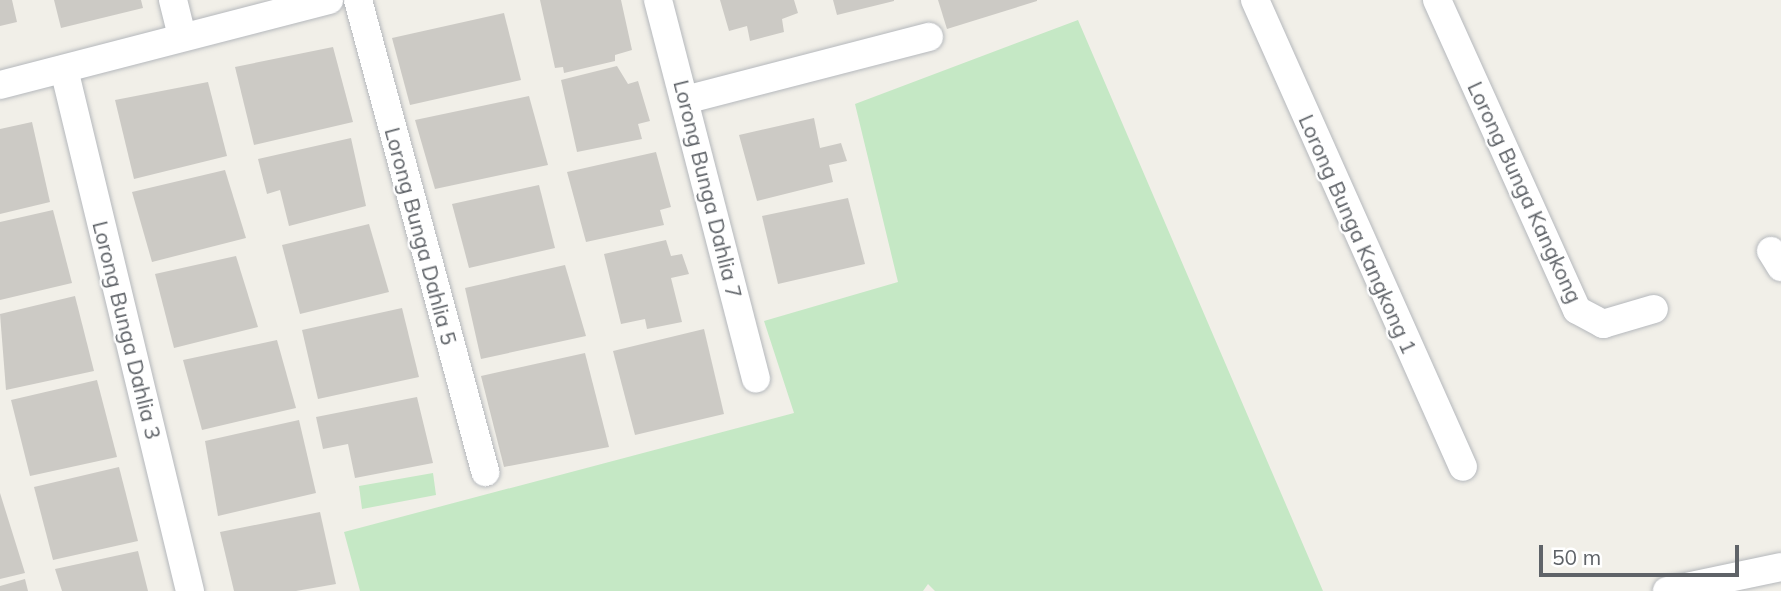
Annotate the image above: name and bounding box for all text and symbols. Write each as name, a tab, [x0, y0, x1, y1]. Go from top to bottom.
street label: Lorong Bunga Dahlia 7	[669, 77, 747, 301]
street label: Lorong Bunga Kangkong	[1463, 77, 1587, 307]
street label: Lorong Bunga Kangkong 1	[1294, 110, 1422, 358]
street label: Lorong Bunga Dahlia 5	[380, 125, 462, 347]
street label: Lorong Bunga Dahlia 3	[88, 218, 166, 442]
scale bar	[1543, 532, 1742, 576]
text: 50 m	[1552, 544, 1601, 570]

